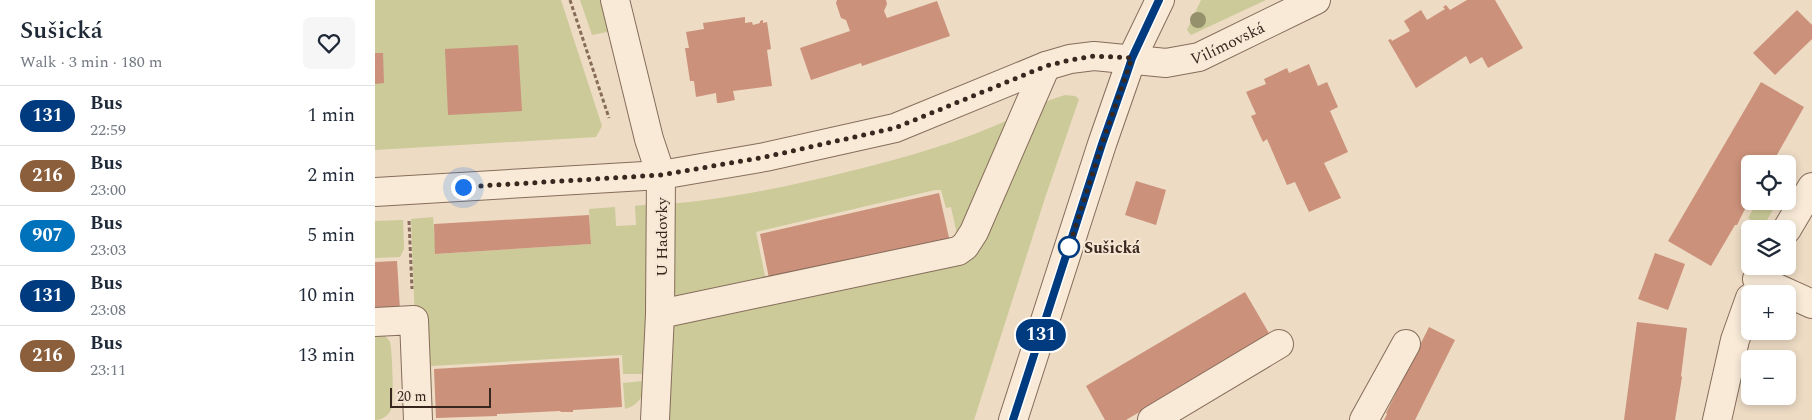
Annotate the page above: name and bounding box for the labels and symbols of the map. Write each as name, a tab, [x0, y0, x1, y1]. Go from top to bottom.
street label: Vilímovská	[1189, 16, 1269, 71]
your location	[451, 175, 476, 200]
street label: U Hadovky	[650, 196, 674, 277]
marker: Sušická	[1058, 236, 1080, 258]
place label: Sušická	[1084, 236, 1141, 260]
line badge: 131	[1012, 319, 1070, 351]
scale bar	[390, 385, 491, 408]

